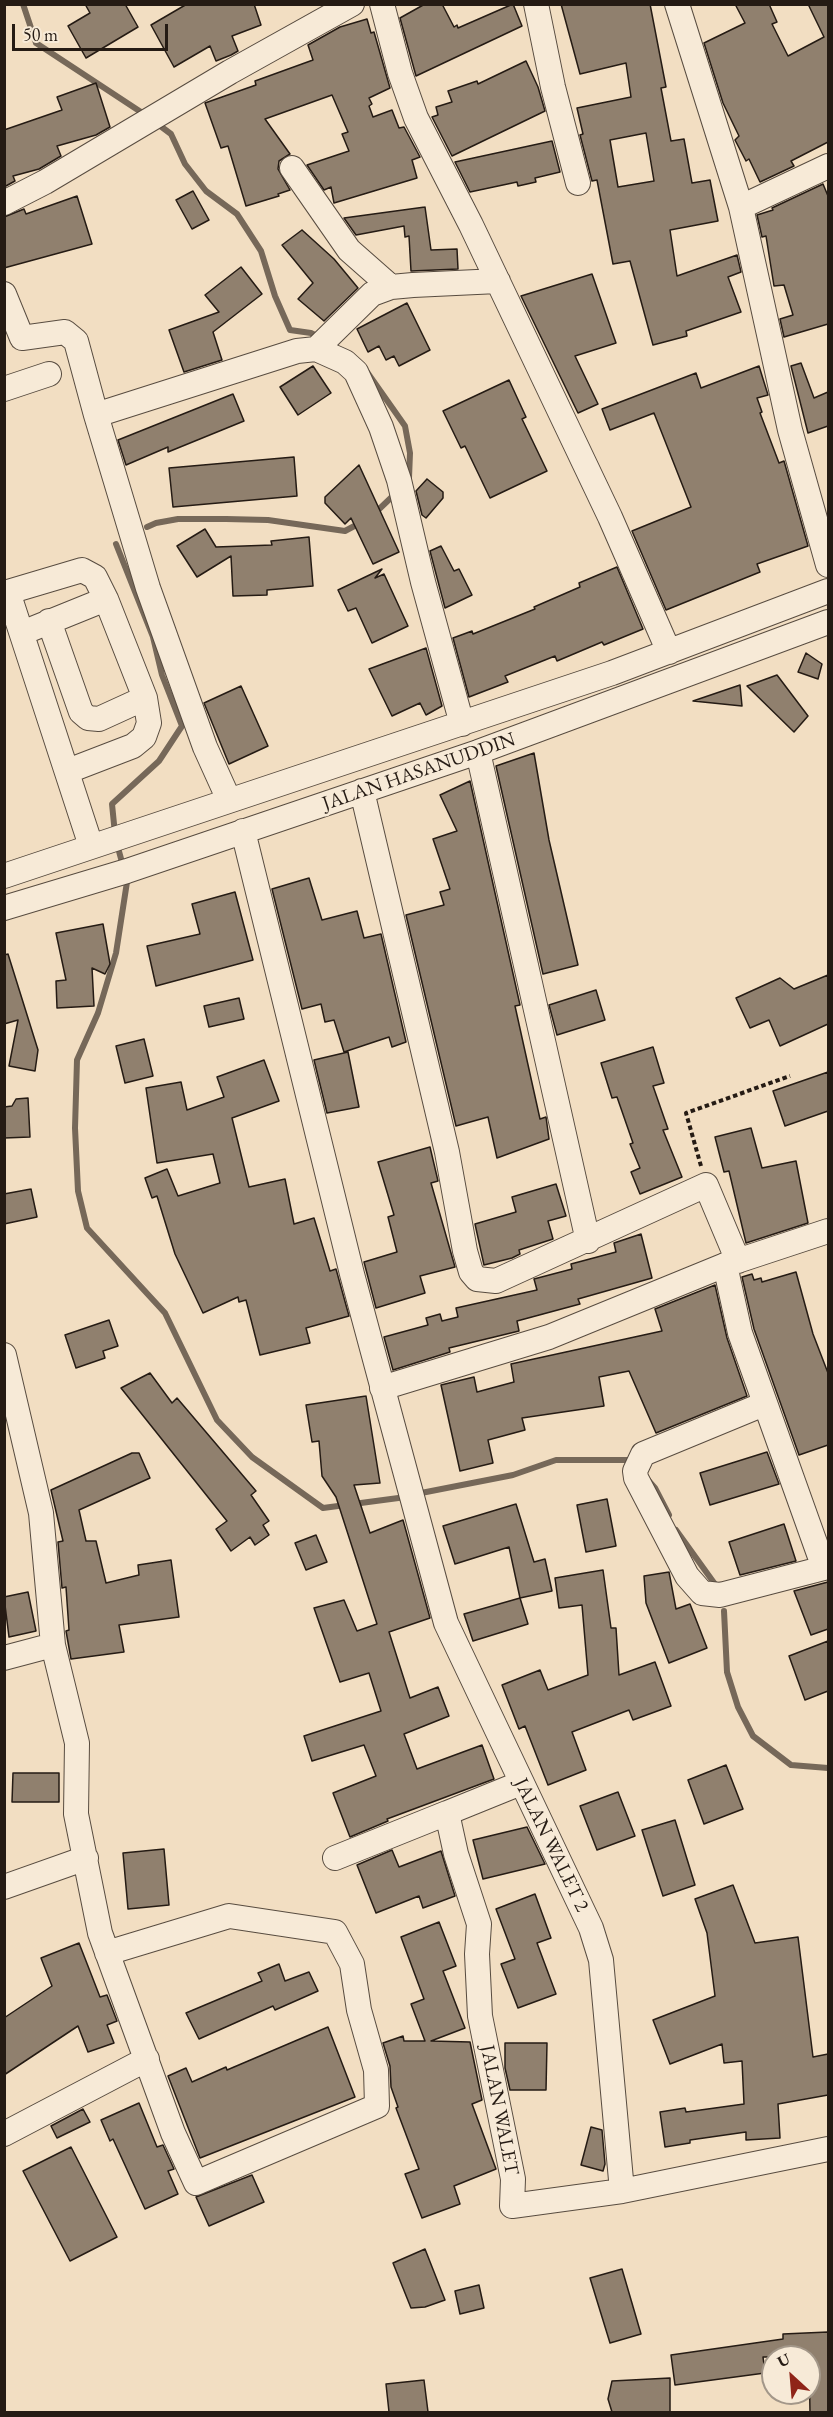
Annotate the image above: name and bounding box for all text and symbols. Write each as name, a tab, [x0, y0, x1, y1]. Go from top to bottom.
scale bar	[15, 12, 171, 50]
text: 50 m	[23, 23, 58, 46]
street label: JALAN HASANUDDIN	[319, 728, 519, 816]
street label: JALAN WALET 2	[508, 1774, 594, 1916]
street label: JALAN WALET	[475, 2043, 523, 2177]
north arrow	[761, 2345, 821, 2405]
text: U	[774, 2348, 794, 2372]

